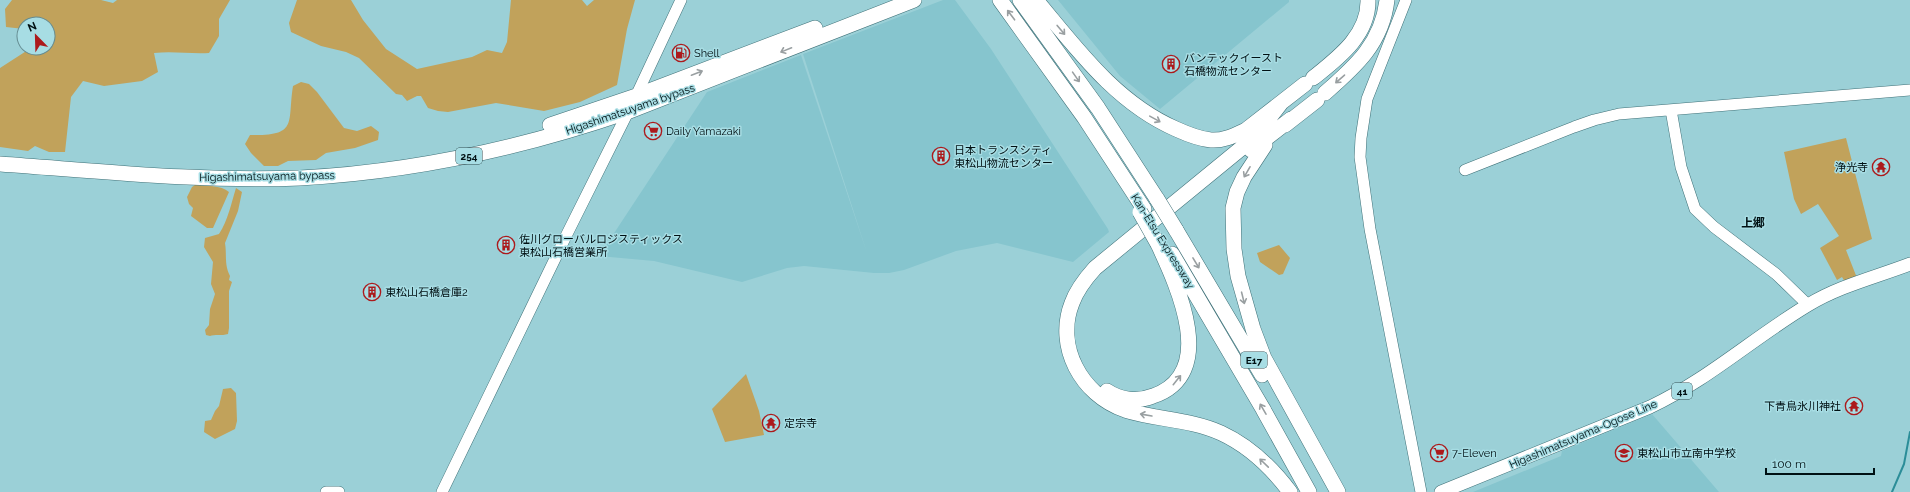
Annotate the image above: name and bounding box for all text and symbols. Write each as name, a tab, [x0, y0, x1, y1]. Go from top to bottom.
one-way arrow	[1007, 10, 1016, 21]
north arrow	[16, 16, 56, 56]
text: N	[26, 20, 39, 35]
one-way arrow	[1057, 25, 1066, 35]
fuel station icon: Shell	[671, 43, 691, 63]
place label: Shell	[694, 47, 720, 60]
one-way arrow	[781, 47, 793, 55]
place label: バンテックイースト 石橋物流センター	[1184, 52, 1283, 78]
building icon: バンテックイースト 石橋物流センター	[1161, 54, 1181, 74]
one-way arrow	[691, 69, 703, 77]
one-way arrow	[1072, 71, 1080, 82]
one-way arrow	[1335, 75, 1346, 84]
street label: Higashimatsuyama bypass	[564, 81, 696, 138]
one-way arrow	[1149, 115, 1161, 123]
supermarket icon: Daily Yamazaki	[643, 121, 663, 141]
place label: Daily Yamazaki	[666, 125, 741, 138]
place label: 日本トランスシティ 東松山物流センター	[954, 144, 1053, 170]
building icon: 日本トランスシティ 東松山物流センター	[931, 146, 951, 166]
road number: 254	[456, 148, 482, 164]
temple icon: 浄光寺	[1871, 157, 1891, 177]
place label: 浄光寺	[1835, 161, 1868, 174]
one-way arrow	[1242, 166, 1250, 178]
street label: Higashimatsuyama bypass	[199, 169, 335, 184]
street label: Kan-Etsu Expressway	[1128, 191, 1197, 291]
district label: 上郷	[1741, 216, 1765, 230]
place label: 佐川グローバルロジスティックス 東松山石橋営業所	[519, 233, 683, 259]
building icon: 佐川グローバルロジスティックス 東松山石橋営業所	[496, 235, 516, 255]
one-way arrow	[1192, 257, 1200, 268]
building icon: 東松山石橋倉庫2	[362, 282, 382, 302]
place label: 東松山石橋倉庫2	[385, 286, 468, 299]
one-way arrow	[1240, 291, 1248, 304]
road number: E17	[1241, 352, 1267, 368]
one-way arrow	[1172, 375, 1181, 386]
road number: 41	[1672, 383, 1692, 399]
temple icon: 下青鳥氷川神社	[1844, 396, 1864, 416]
street label: Higashimatsuyama-Ogose Line	[1507, 397, 1660, 472]
place label: 下青鳥氷川神社	[1764, 400, 1841, 413]
one-way arrow	[1259, 403, 1267, 415]
one-way arrow	[1140, 410, 1153, 418]
temple icon: 定宗寺	[761, 413, 781, 433]
place label: 定宗寺	[784, 417, 817, 430]
supermarket icon: 7-Eleven	[1429, 443, 1449, 463]
school or university icon: 東松山市立南中学校	[1614, 443, 1634, 463]
place label: 7-Eleven	[1452, 447, 1497, 460]
place label: 東松山市立南中学校	[1637, 447, 1736, 460]
scale bar	[1766, 450, 1874, 476]
text: 100 m	[1772, 457, 1806, 471]
one-way arrow	[1259, 458, 1269, 468]

